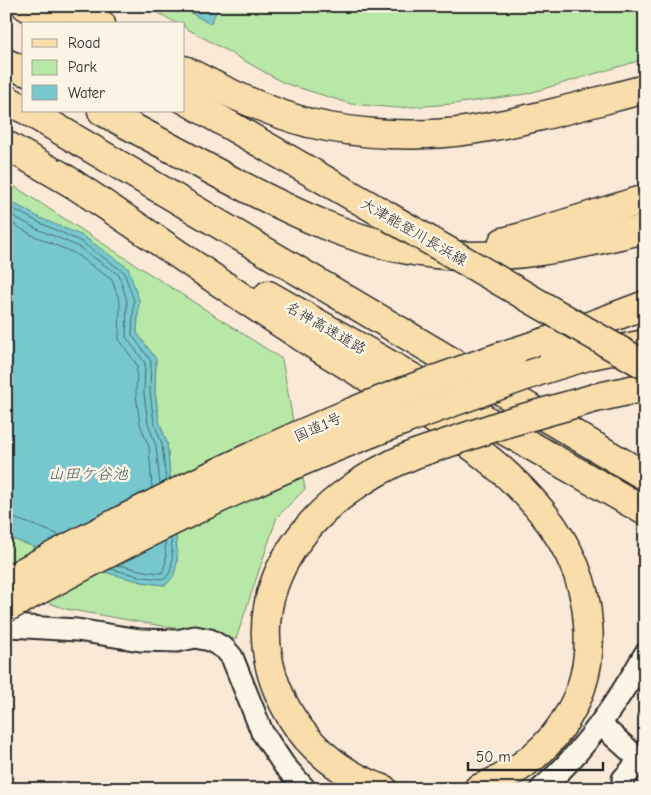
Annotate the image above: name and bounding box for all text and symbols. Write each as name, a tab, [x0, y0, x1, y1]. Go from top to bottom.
legend	[22, 22, 185, 112]
text: Road	[68, 34, 100, 52]
text: Park	[68, 58, 97, 76]
text: Water	[68, 84, 105, 102]
street label: 大津能登川長浜線	[358, 194, 470, 270]
street label: 名神高速道路	[283, 298, 369, 358]
street label: 国道1号	[291, 408, 345, 446]
water label: 山田ケ谷池	[48, 465, 129, 483]
scale bar	[468, 740, 604, 772]
text: 50 m	[476, 748, 511, 766]

